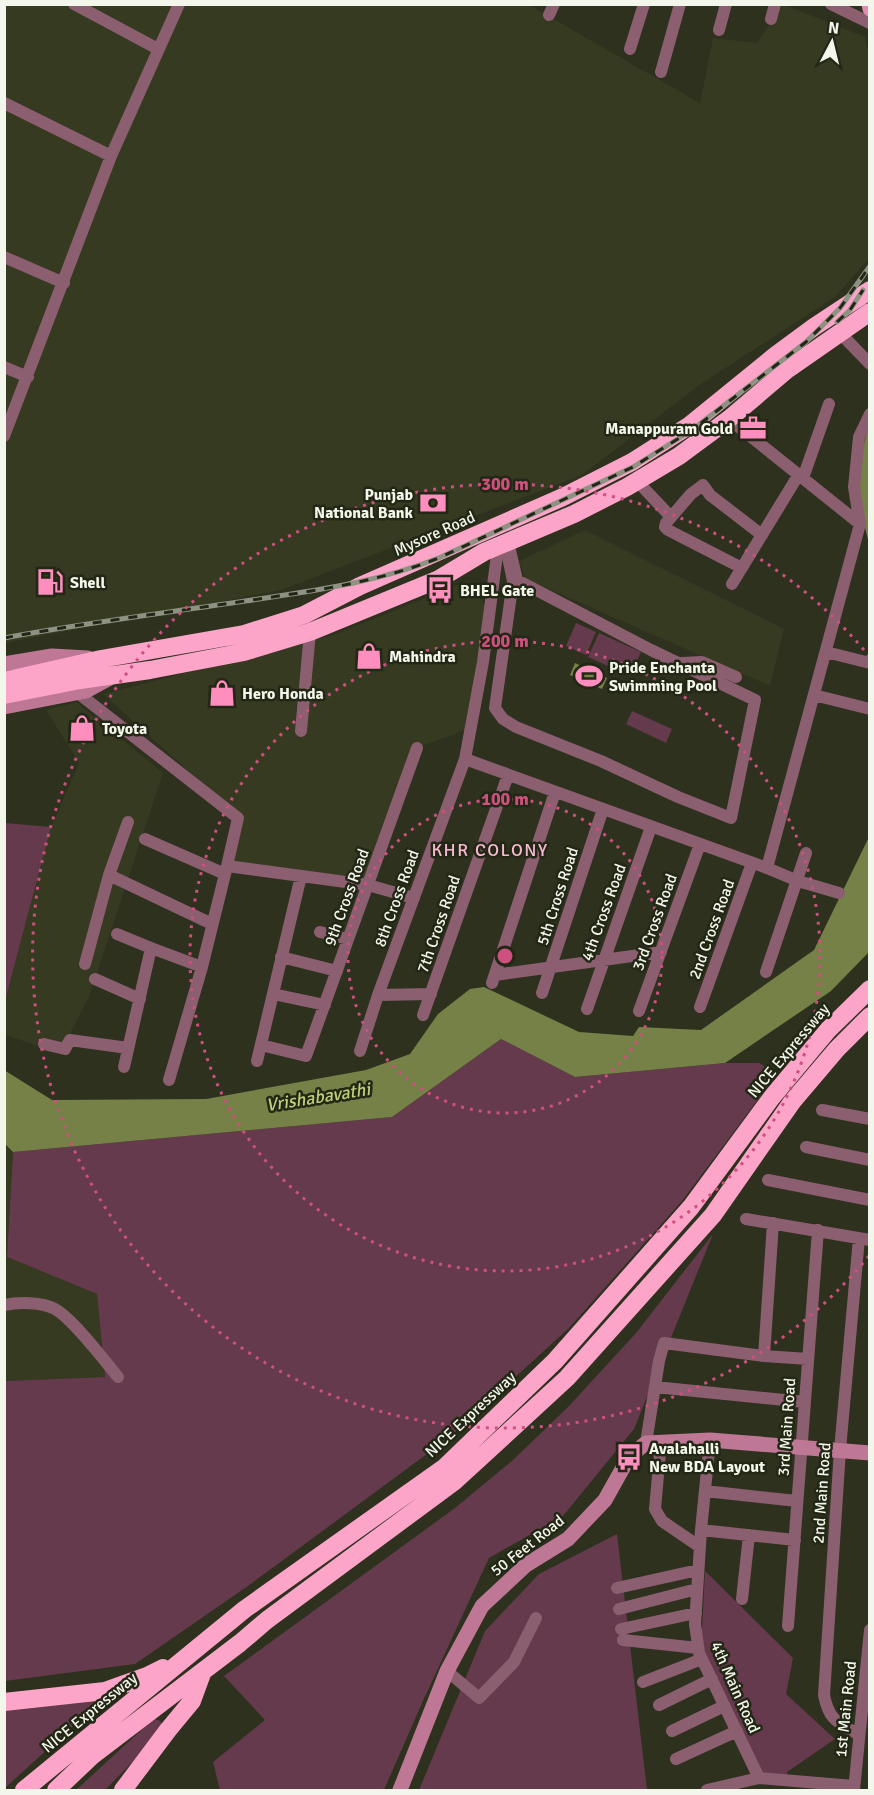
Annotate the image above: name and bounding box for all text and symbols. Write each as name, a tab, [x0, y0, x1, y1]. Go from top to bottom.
north arrow	[802, 12, 862, 72]
text: N	[827, 18, 840, 39]
office icon: Manappuram Gold	[738, 413, 768, 443]
place label: Manappuram Gold	[605, 419, 733, 439]
text: 300 m	[481, 473, 529, 495]
place label: Punjab National Bank	[314, 485, 414, 523]
bank icon: Punjab National Bank	[418, 488, 448, 518]
street label: Mysore Road	[391, 507, 478, 561]
fuel station icon: Shell	[35, 567, 65, 597]
place label: Shell	[70, 573, 105, 593]
bus stop icon: BHEL Gate	[425, 575, 455, 605]
place label: BHEL Gate	[460, 581, 534, 601]
text: 200 m	[481, 630, 529, 652]
shop icon: Mahindra	[354, 641, 384, 671]
place label: Mahindra	[389, 647, 456, 667]
place label: Pride Enchanta Swimming Pool	[609, 658, 717, 696]
sports icon: Pride Enchanta Swimming Pool	[574, 661, 604, 691]
shop icon: Hero Honda	[207, 678, 237, 708]
place label: Hero Honda	[242, 684, 324, 704]
shop icon: Toyota	[67, 713, 97, 743]
place label: Toyota	[102, 719, 147, 739]
text: 100 m	[481, 788, 529, 810]
district label: KHR COLONY	[431, 839, 549, 861]
street label: 5th Cross Road	[533, 845, 583, 948]
street label: 9th Cross Road	[320, 846, 374, 949]
street label: 8th Cross Road	[370, 847, 424, 950]
street label: 4th Cross Road	[577, 861, 631, 964]
street label: 3rd Cross Road	[628, 871, 682, 974]
street label: 7th Cross Road	[413, 873, 465, 976]
street label: 2nd Cross Road	[685, 877, 739, 982]
centre of rings	[495, 946, 515, 966]
street label: NICE Expressway	[743, 999, 834, 1102]
water label: Vrishabavathi	[264, 1078, 374, 1116]
street label: NICE Expressway	[421, 1367, 521, 1462]
street label: 3rd Main Road	[774, 1377, 800, 1477]
place label: Avalahalli New BDA Layout	[649, 1439, 765, 1477]
bus stop icon: Avalahalli New BDA Layout	[614, 1442, 644, 1472]
street label: 2nd Main Road	[808, 1442, 836, 1544]
street label: 50 Feet Road	[487, 1511, 568, 1581]
street label: 4th Main Road	[706, 1638, 764, 1736]
street label: 1st Main Road	[831, 1660, 861, 1758]
street label: NICE Expressway	[38, 1668, 142, 1757]

